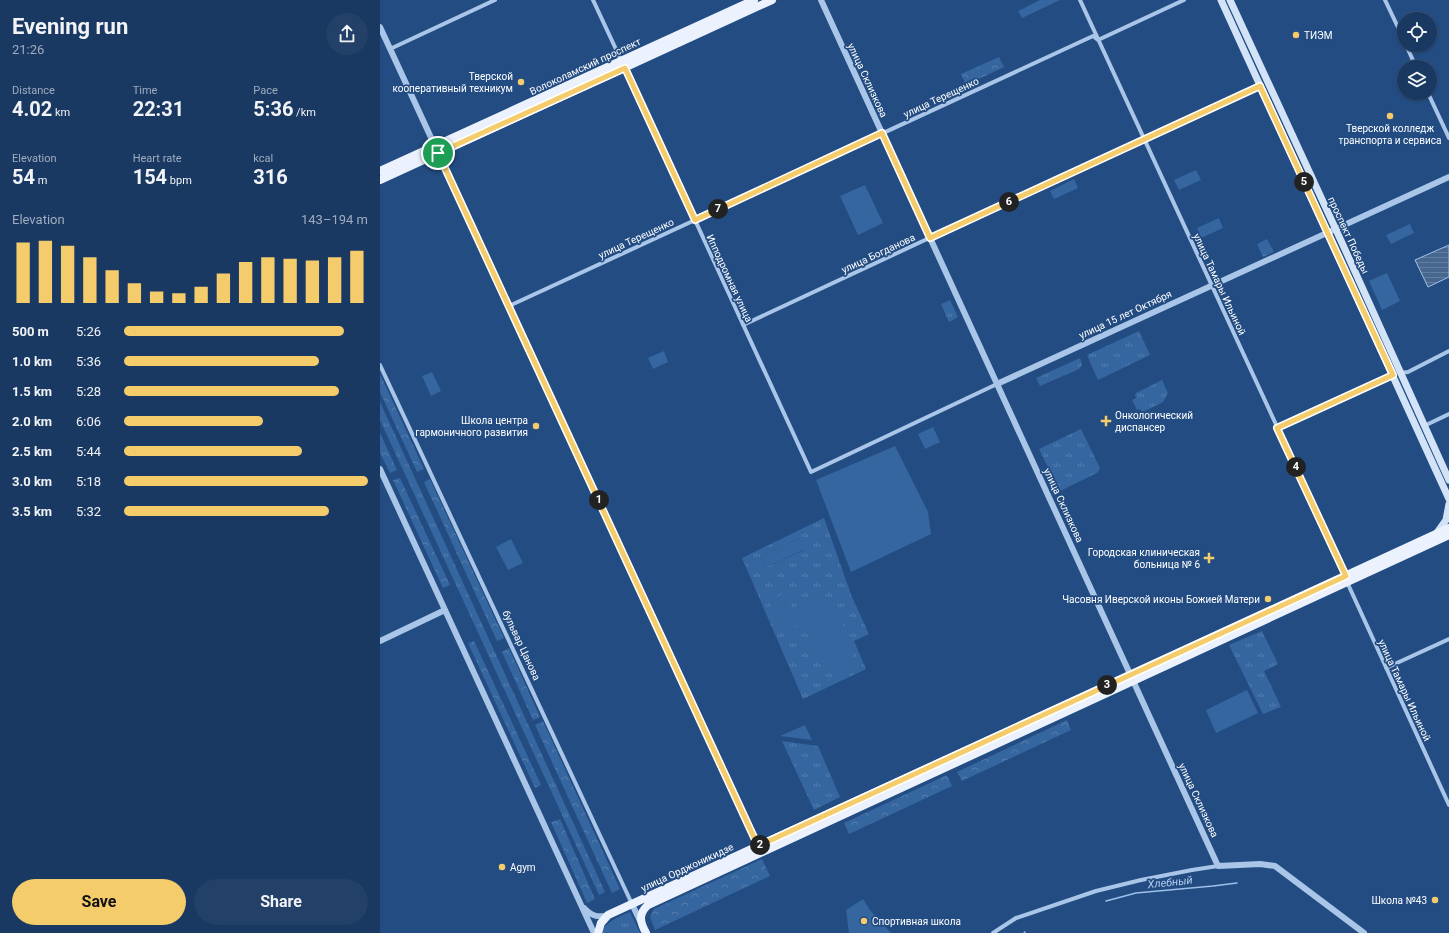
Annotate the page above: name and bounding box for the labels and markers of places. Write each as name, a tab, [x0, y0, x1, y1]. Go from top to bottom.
marker: ТИЭМ	[1291, 30, 1301, 40]
place label: ТИЭМ	[1304, 30, 1333, 41]
place label: Тверской кооперативный техникум	[392, 71, 513, 94]
marker: Тверской кооперативный техникум	[516, 77, 526, 87]
marker: Тверской колледж транспорта и сервиса	[1385, 111, 1395, 121]
place label: Тверской колледж транспорта и сервиса	[1339, 123, 1441, 146]
pin	[421, 136, 455, 170]
pin: 5	[1294, 172, 1314, 192]
pin: 6	[999, 192, 1019, 212]
pin: 7	[708, 199, 728, 219]
place label: Онкологический диспансер	[1115, 410, 1193, 433]
place label: Школа центра гармоничного развития	[415, 415, 528, 438]
marker: Онкологический диспансер	[1100, 415, 1112, 427]
marker: Школа центра гармоничного развития	[531, 421, 541, 431]
pin: 4	[1286, 457, 1306, 477]
pin: 1	[589, 490, 609, 510]
place label: Городская клиническая больница № 6	[1088, 547, 1200, 570]
marker: Городская клиническая больница № 6	[1203, 552, 1215, 564]
place label: Часовня Иверской иконы Божией Матери	[1062, 594, 1260, 605]
marker: Часовня Иверской иконы Божией Матери	[1263, 594, 1273, 604]
pin: 3	[1097, 675, 1117, 695]
pin: 2	[750, 835, 770, 855]
marker: Agym	[497, 862, 507, 872]
place label: Agym	[510, 862, 536, 873]
place label: Школа №43	[1371, 895, 1427, 906]
marker: Школа №43	[1430, 895, 1440, 905]
marker: Спортивная школа	[859, 916, 869, 926]
place label: Спортивная школа	[872, 916, 961, 927]

